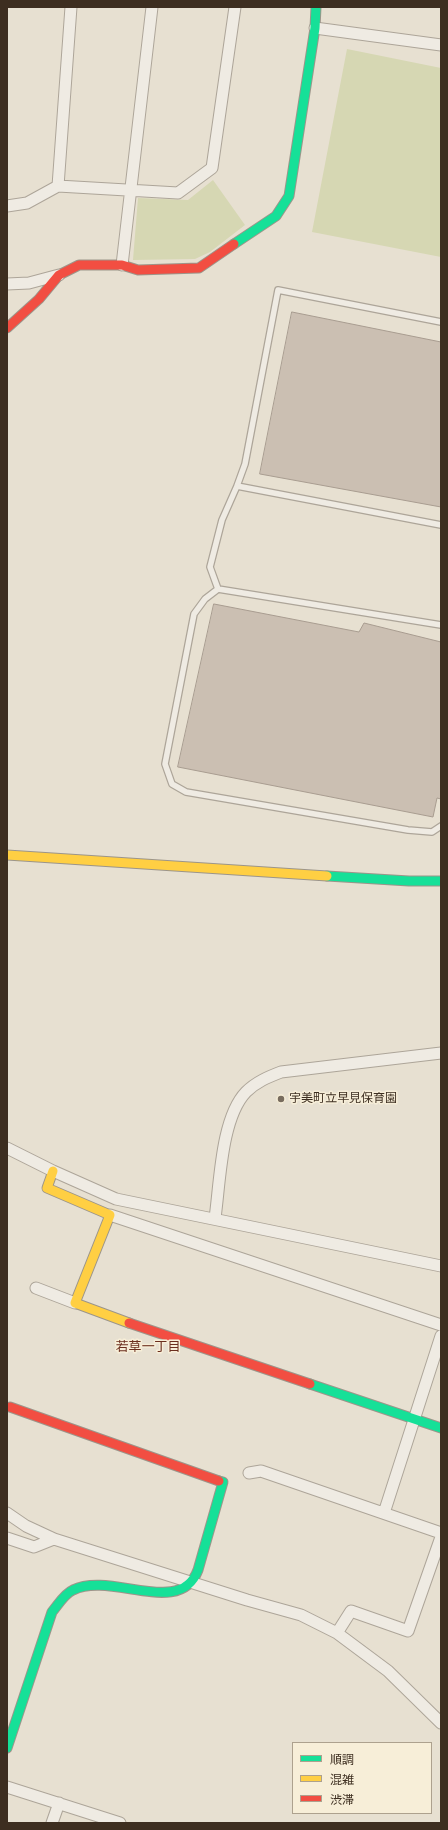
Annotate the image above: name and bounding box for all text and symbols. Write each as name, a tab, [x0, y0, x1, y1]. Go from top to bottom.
place label: 宇美町立早見保育園	[289, 1092, 397, 1106]
marker: 宇美町立早見保育園	[276, 1094, 286, 1104]
district label: 若草一丁目	[116, 1339, 180, 1355]
legend	[292, 1742, 432, 1814]
text: 順調	[330, 1752, 354, 1767]
text: 混雑	[330, 1772, 354, 1787]
text: 渋滞	[330, 1792, 354, 1807]

